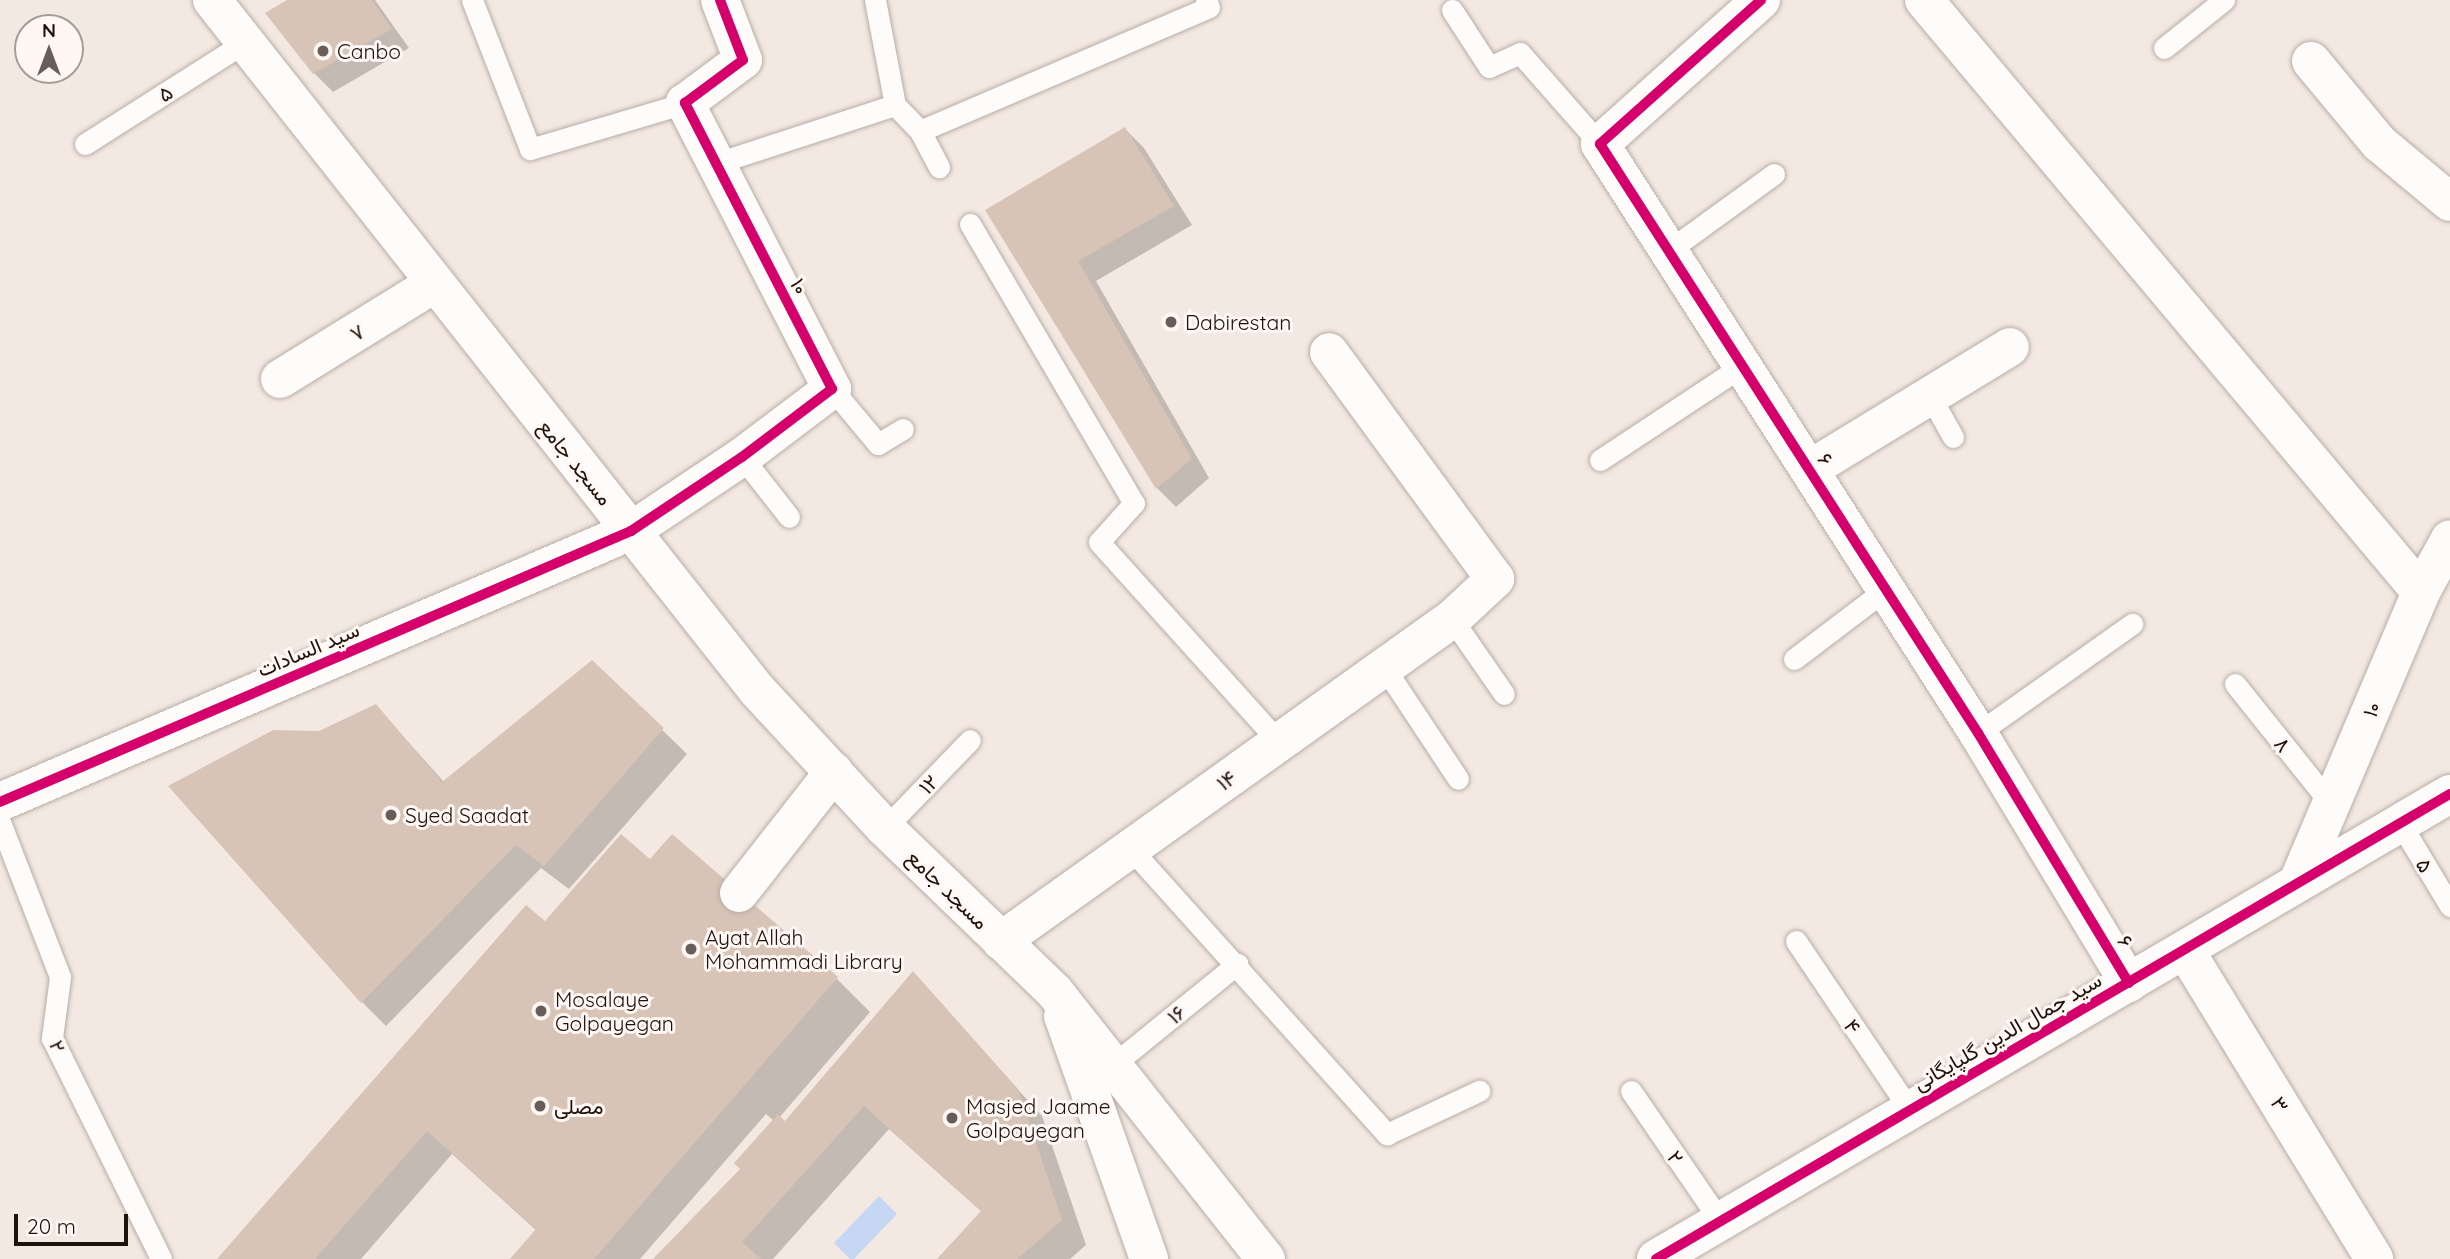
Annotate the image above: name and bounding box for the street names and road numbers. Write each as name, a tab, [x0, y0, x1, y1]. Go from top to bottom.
street label: ۵	[153, 79, 177, 107]
street label: ۱۰	[785, 273, 815, 299]
street label: ۷	[345, 318, 369, 346]
street label: مسجد جامع	[534, 414, 618, 510]
street label: ۶	[1813, 448, 1839, 470]
street label: سید السادات	[253, 616, 363, 682]
street label: ۱۰	[2356, 697, 2386, 721]
street label: ۸	[2269, 731, 2297, 757]
street label: ۱۴	[1211, 764, 1241, 796]
street label: ۱۲	[913, 769, 943, 799]
street label: مسجد جامع	[902, 844, 994, 934]
street label: ۵	[2411, 853, 2439, 877]
street label: ۶	[2113, 930, 2139, 952]
street label: سید جمال الدین گلپایگانی	[1908, 967, 2106, 1095]
street label: ۱۶	[1162, 999, 1190, 1029]
street label: ۴	[1839, 1014, 1867, 1038]
street label: ۲	[44, 1036, 72, 1056]
street label: ۳	[2266, 1092, 2294, 1116]
street label: ۲	[1663, 1145, 1689, 1169]

